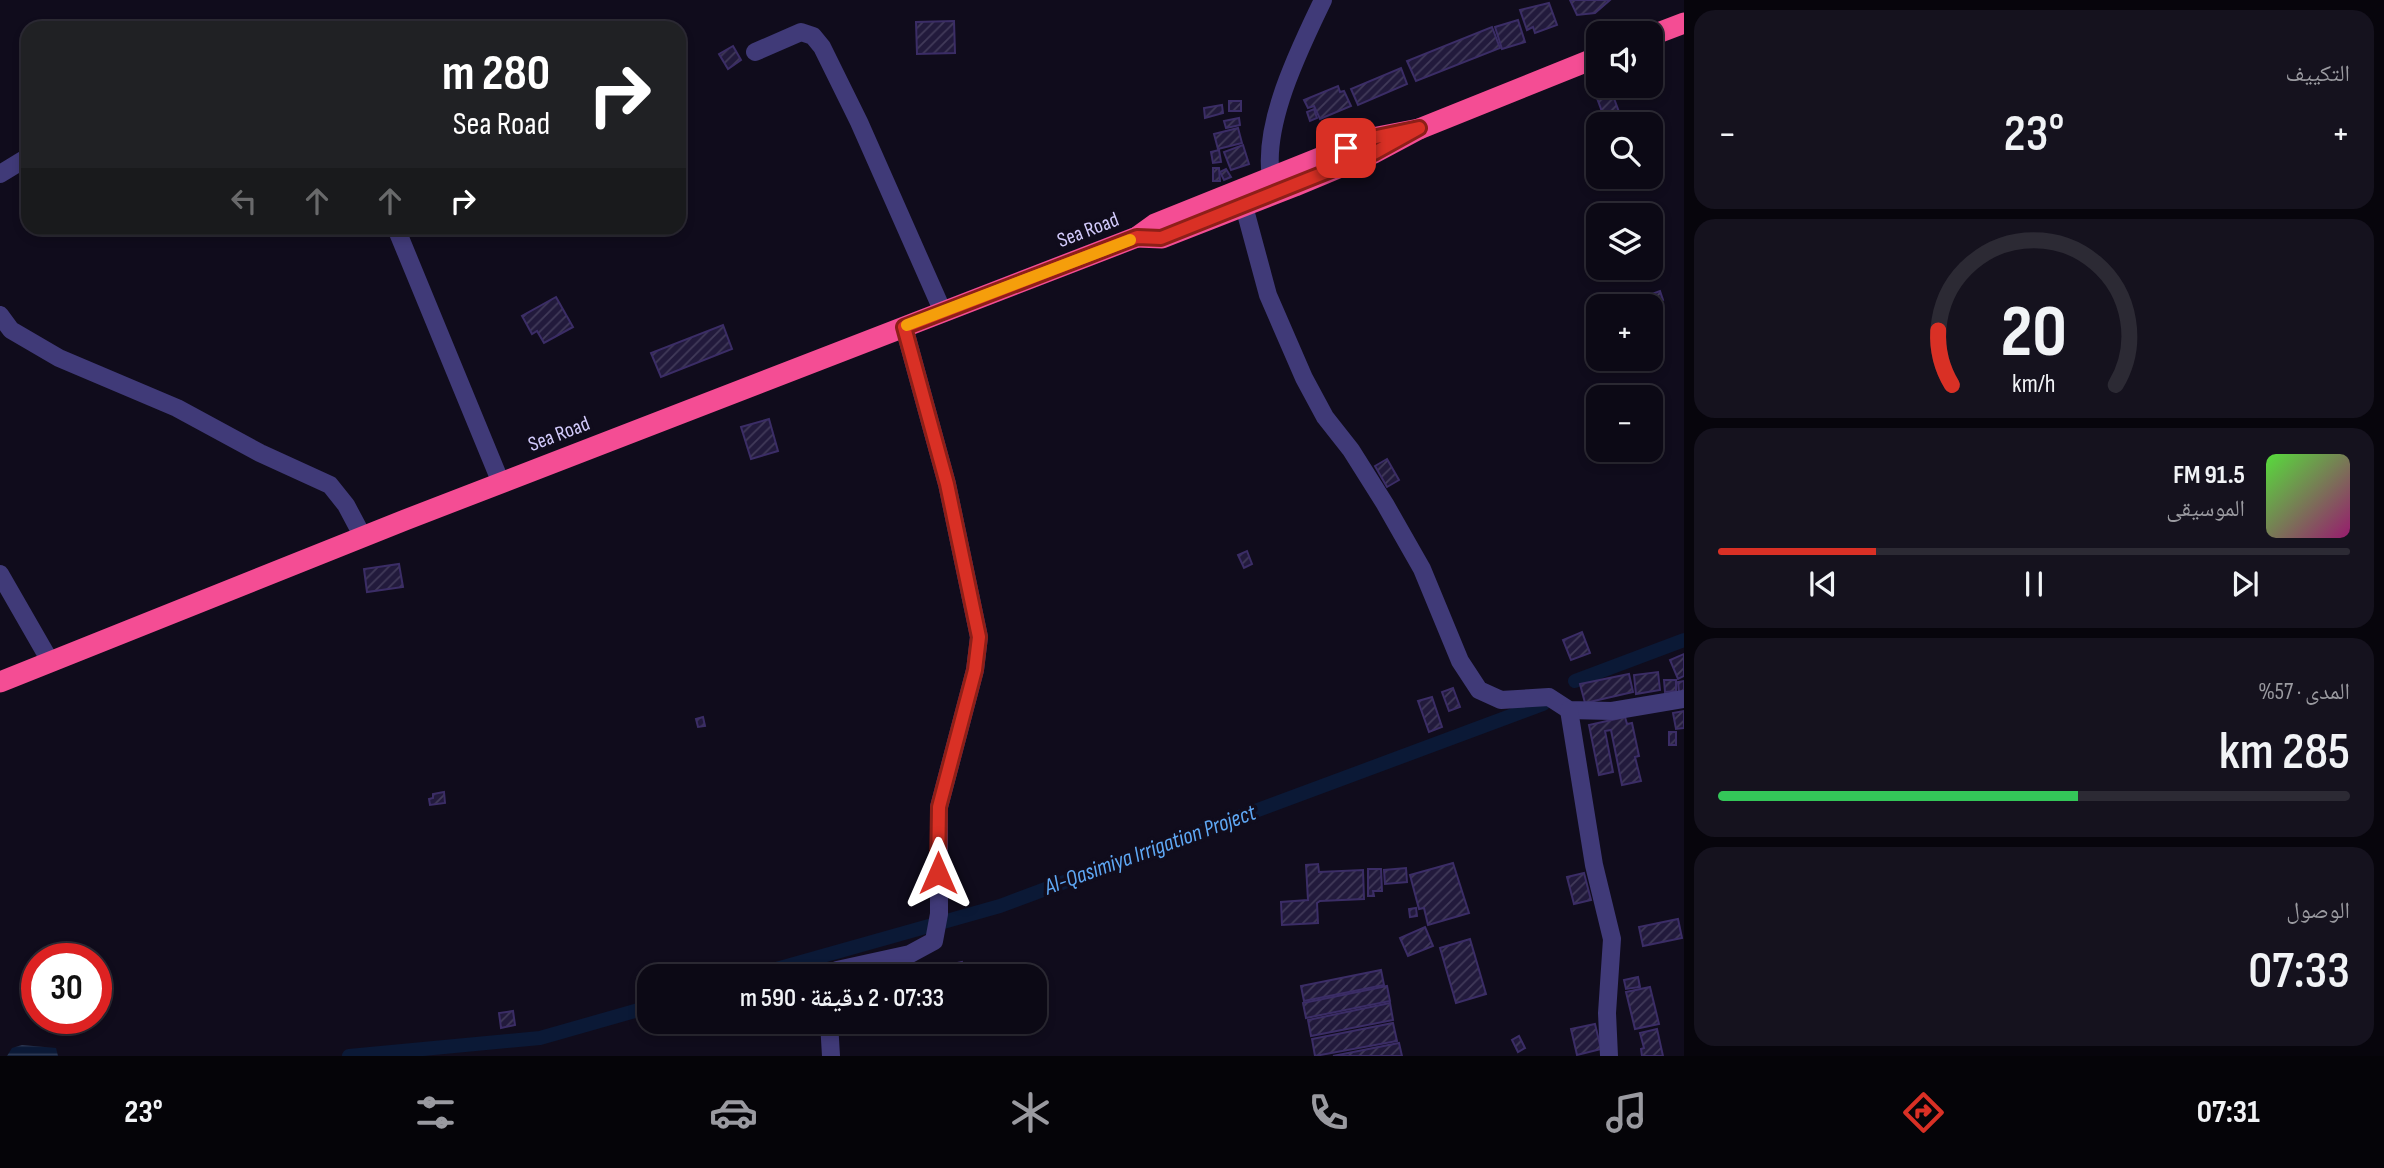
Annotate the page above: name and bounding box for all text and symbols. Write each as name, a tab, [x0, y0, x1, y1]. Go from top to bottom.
map controls	[1586, 21, 1663, 462]
button: sound	[1586, 21, 1663, 98]
text: 280 m	[442, 45, 550, 104]
icon: right	[574, 49, 665, 140]
text: التكييف	[2285, 60, 2350, 88]
text: 23°	[2004, 103, 2064, 166]
text: Sea Road	[453, 105, 550, 144]
button: search	[1586, 112, 1663, 189]
text: −	[1718, 112, 1737, 157]
text: +	[2331, 112, 2350, 157]
pin	[1316, 118, 1376, 178]
icon: arrive	[1327, 129, 1365, 167]
icon: left	[225, 182, 263, 220]
icon: ahead	[298, 182, 336, 220]
icon: ahead	[371, 182, 409, 220]
icon: right	[444, 182, 482, 220]
button: layers	[1586, 203, 1663, 280]
street label: Sea Road	[1054, 207, 1122, 253]
text: 20	[2001, 289, 2067, 377]
button: +	[1586, 294, 1663, 371]
text: km/h	[2012, 369, 2056, 400]
button: −	[1586, 385, 1663, 462]
street label: Sea Road	[525, 411, 593, 457]
text: 91.5 FM	[2173, 460, 2245, 491]
text: الموسيقى	[2166, 495, 2245, 523]
icon: previous	[1804, 565, 1842, 603]
icon: pause	[2015, 565, 2053, 603]
icon: next	[2226, 565, 2264, 603]
text: المدى · 57%	[2258, 678, 2350, 706]
text: 285 km	[2219, 721, 2350, 784]
water label: Al-Qasimiya Irrigation Project	[1040, 798, 1261, 902]
position arrow	[901, 836, 975, 910]
text: الوصول	[2286, 897, 2350, 925]
text: 07:33	[2248, 940, 2350, 1003]
speed limit sign: 30	[21, 943, 112, 1034]
text: 07:33 · 2 دقيقة · 590 m	[740, 983, 944, 1014]
icon: filters	[411, 1088, 460, 1137]
icon: car	[709, 1088, 758, 1137]
icon: climate	[1006, 1088, 1055, 1137]
icon: phone	[1304, 1088, 1353, 1137]
icon: music	[1602, 1088, 1651, 1137]
icon: directions	[1899, 1088, 1948, 1137]
text: 23°	[124, 1093, 163, 1132]
text: 07:31	[2197, 1093, 2260, 1132]

